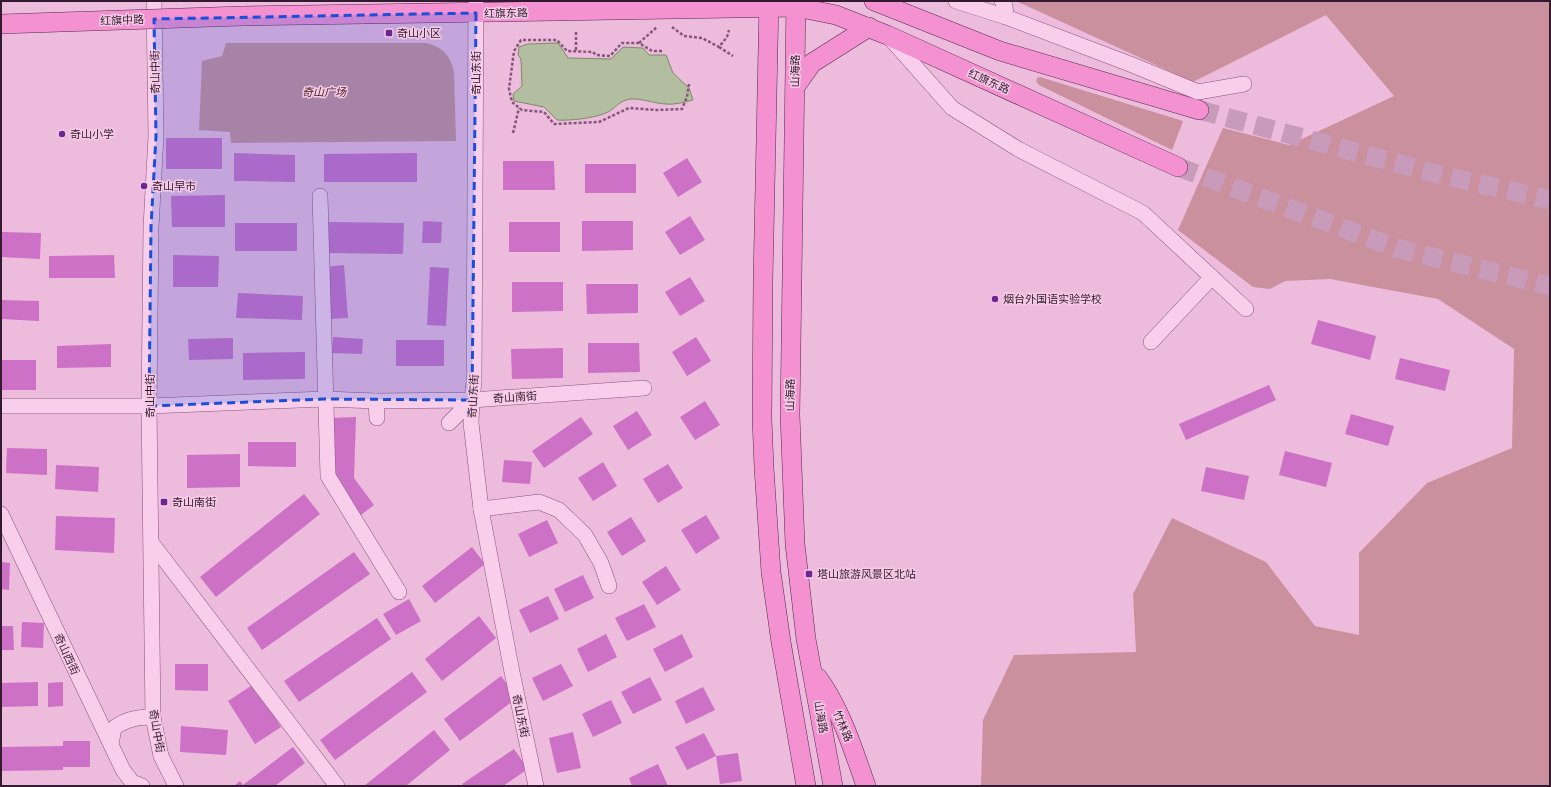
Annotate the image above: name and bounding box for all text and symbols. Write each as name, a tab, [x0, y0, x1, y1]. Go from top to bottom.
street label: 红旗东路	[484, 6, 528, 20]
street label: 红旗中路	[100, 12, 144, 28]
place label: 奇山小区	[397, 26, 441, 40]
marker: 奇山小区	[384, 28, 394, 38]
street label: 奇山中街	[148, 50, 162, 94]
street label: 奇山东街	[469, 51, 483, 95]
street label: 山海路	[788, 54, 802, 88]
street label: 红旗东路	[966, 66, 1012, 96]
park label: 奇山广场	[302, 85, 347, 99]
place label: 奇山小学	[70, 127, 114, 141]
marker: 奇山小学	[57, 129, 67, 139]
place label: 奇山早市	[152, 179, 196, 193]
marker: 奇山早市	[139, 181, 149, 191]
place label: 烟台外国语实验学校	[1003, 292, 1102, 306]
marker: 烟台外国语实验学校	[990, 294, 1000, 304]
street label: 奇山中街	[143, 374, 157, 418]
street label: 奇山东街	[465, 374, 481, 418]
street label: 山海路	[783, 378, 797, 412]
street label: 奇山南街	[493, 388, 537, 406]
place label: 奇山南街	[172, 495, 216, 509]
marker: 奇山南街	[159, 497, 169, 507]
place label: 塔山旅游风景区北站	[817, 567, 916, 581]
marker: 塔山旅游风景区北站	[804, 569, 814, 579]
street label: 奇山西街	[51, 631, 83, 677]
street label: 奇山东街	[510, 693, 532, 739]
street label: 山海路	[811, 700, 831, 734]
street label: 奇山中街	[146, 708, 168, 754]
street label: 竹林路	[830, 708, 856, 744]

